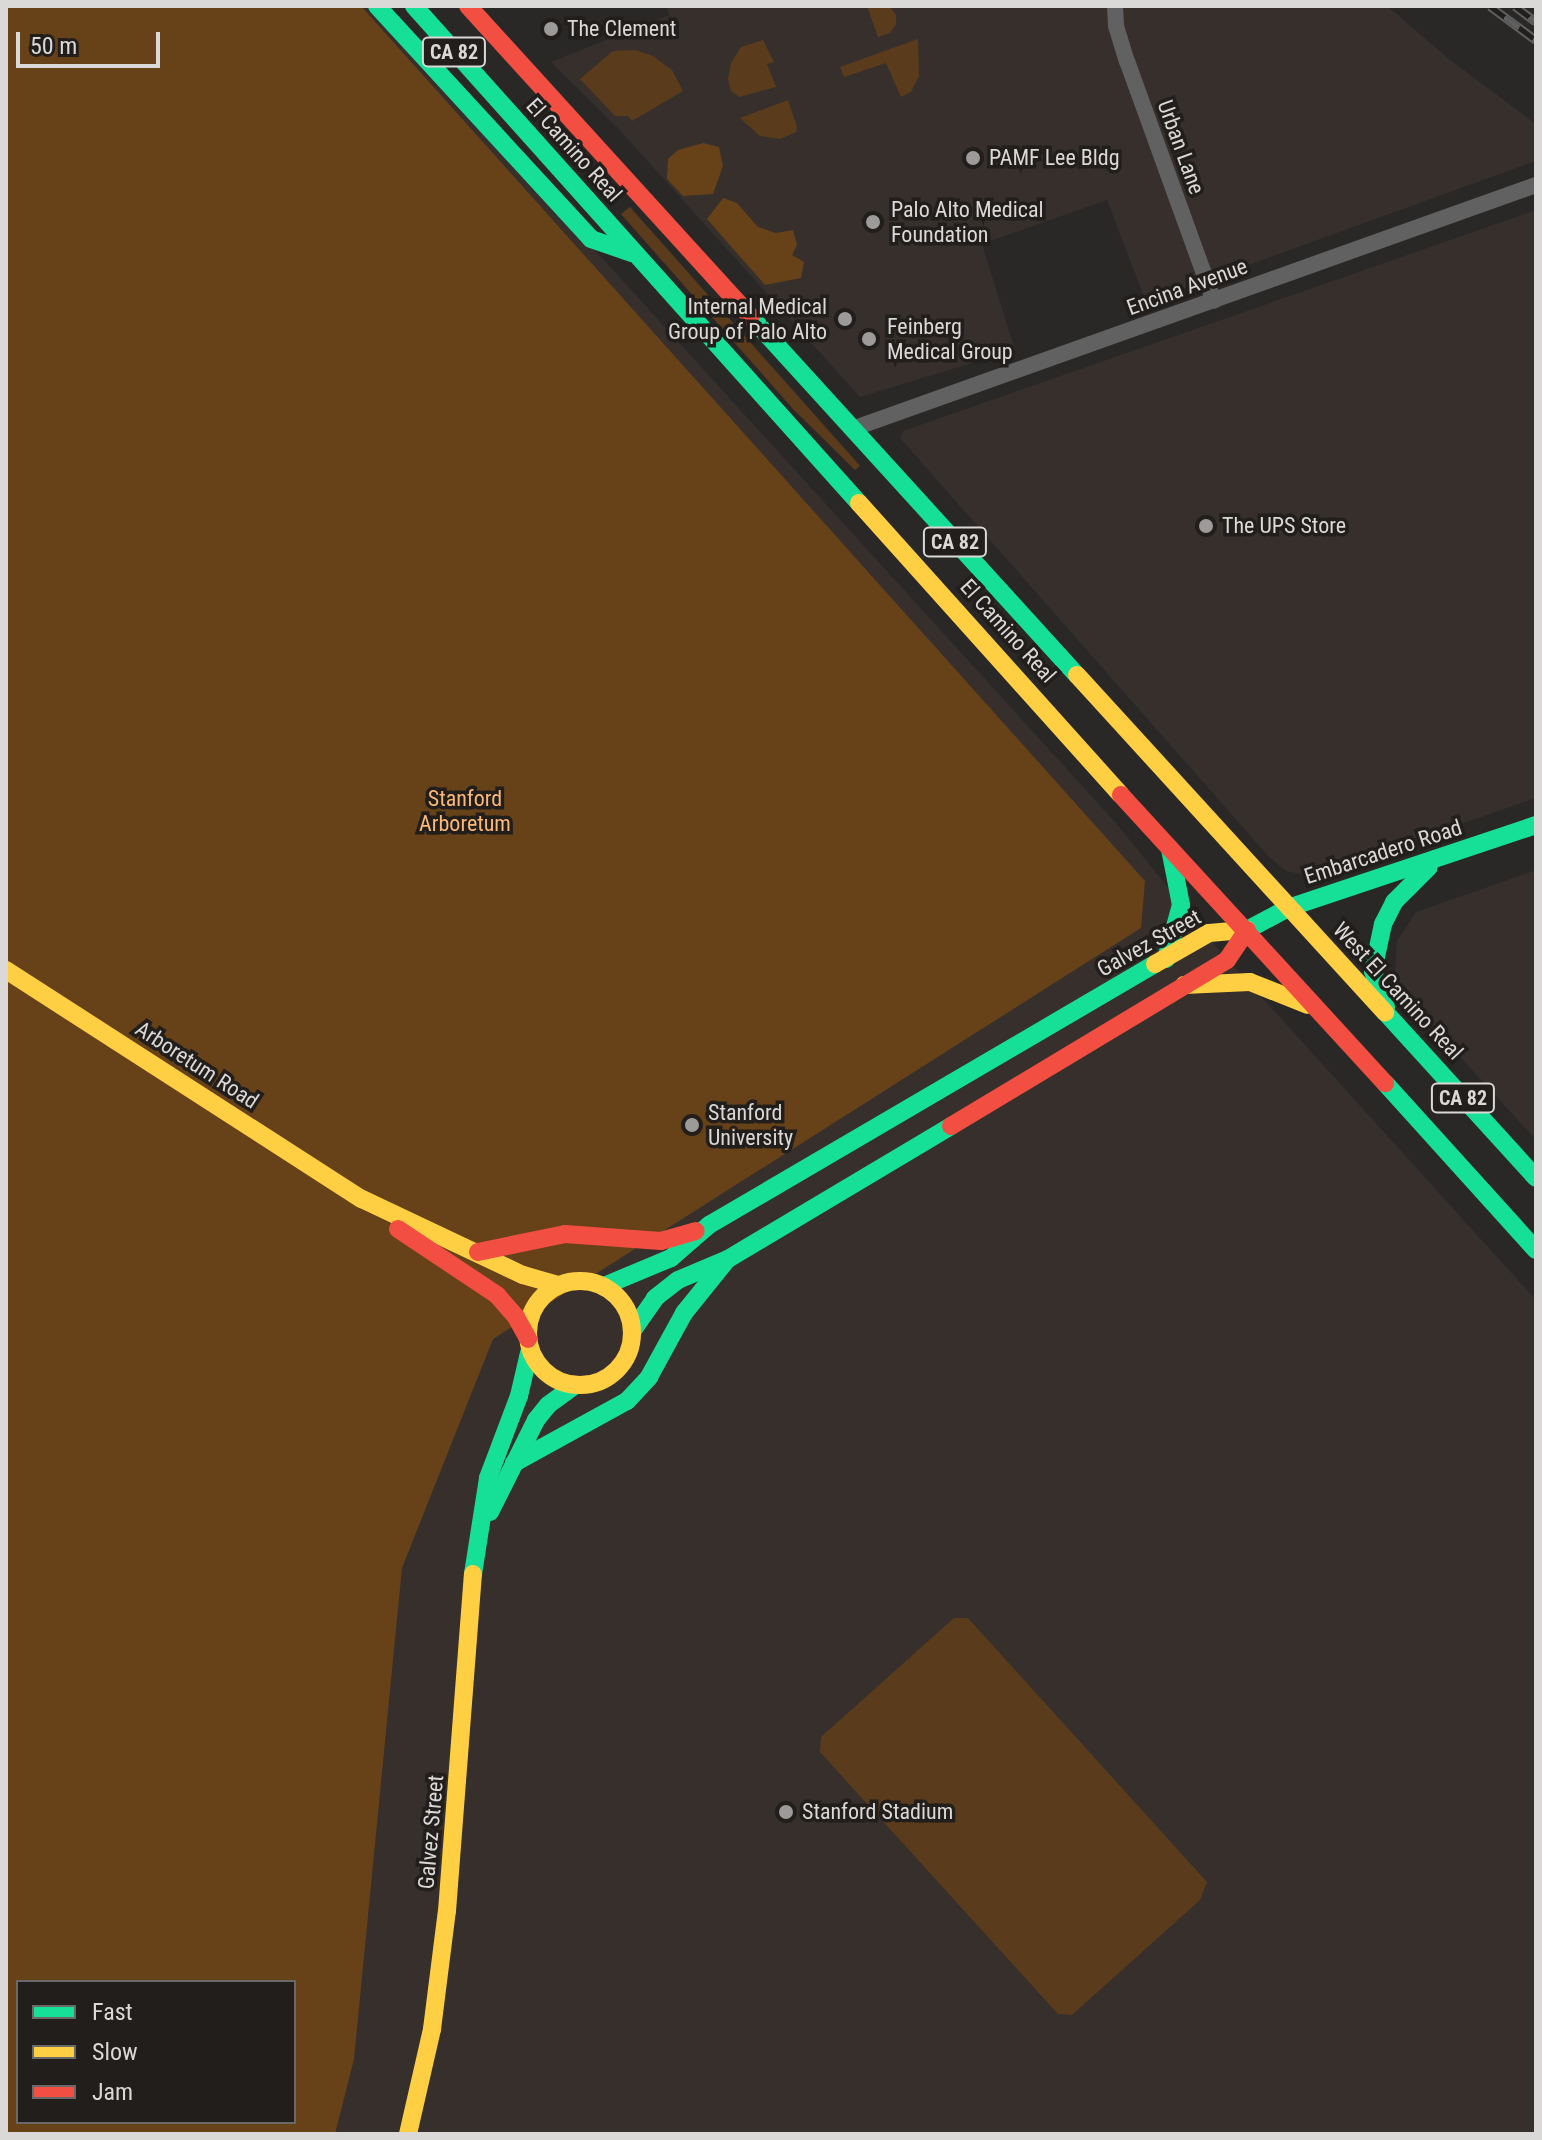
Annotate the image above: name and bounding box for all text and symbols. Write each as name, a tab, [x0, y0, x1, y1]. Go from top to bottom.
scale bar	[20, 16, 164, 66]
place label: The Clement	[567, 16, 676, 42]
marker: The Clement	[542, 20, 560, 38]
text: 50 m	[30, 32, 77, 60]
road number: CA 82	[420, 36, 488, 68]
street label: El Camino Real	[521, 93, 627, 207]
street label: Urban Lane	[1152, 96, 1210, 198]
place label: PAMF Lee Bldg	[989, 145, 1120, 171]
marker: PAMF Lee Bldg	[964, 149, 982, 167]
place label: Palo Alto Medical Foundation	[891, 196, 1044, 248]
marker: Palo Alto Medical Foundation	[862, 211, 884, 233]
street label: Encina Avenue	[1123, 253, 1251, 321]
place label: Internal Medical Group of Palo Alto	[668, 293, 827, 344]
marker: Internal Medical Group of Palo Alto	[834, 308, 856, 330]
place label: Feinberg Medical Group	[887, 313, 1013, 364]
marker: Feinberg Medical Group	[858, 328, 880, 350]
place label: The UPS Store	[1222, 513, 1346, 539]
marker: The UPS Store	[1197, 517, 1215, 535]
road number: CA 82	[921, 526, 989, 558]
street label: El Camino Real	[955, 574, 1061, 688]
park label: Stanford Arboretum	[419, 785, 511, 836]
street label: Embarcadero Road	[1301, 814, 1465, 890]
street label: Galvez Street	[1093, 904, 1205, 982]
street label: West El Camino Real	[1328, 917, 1468, 1065]
street label: Arboretum Road	[131, 1016, 263, 1114]
road number: CA 82	[1429, 1082, 1497, 1114]
place label: Stanford University	[708, 1099, 793, 1150]
marker: Stanford University	[683, 1116, 701, 1134]
street label: Galvez Street	[413, 1774, 449, 1890]
place label: Stanford Stadium	[802, 1799, 953, 1825]
marker: Stanford Stadium	[777, 1803, 795, 1821]
legend	[16, 1980, 296, 2124]
text: Fast	[92, 1998, 133, 2026]
text: Slow	[92, 2038, 138, 2066]
text: Jam	[92, 2078, 133, 2106]

